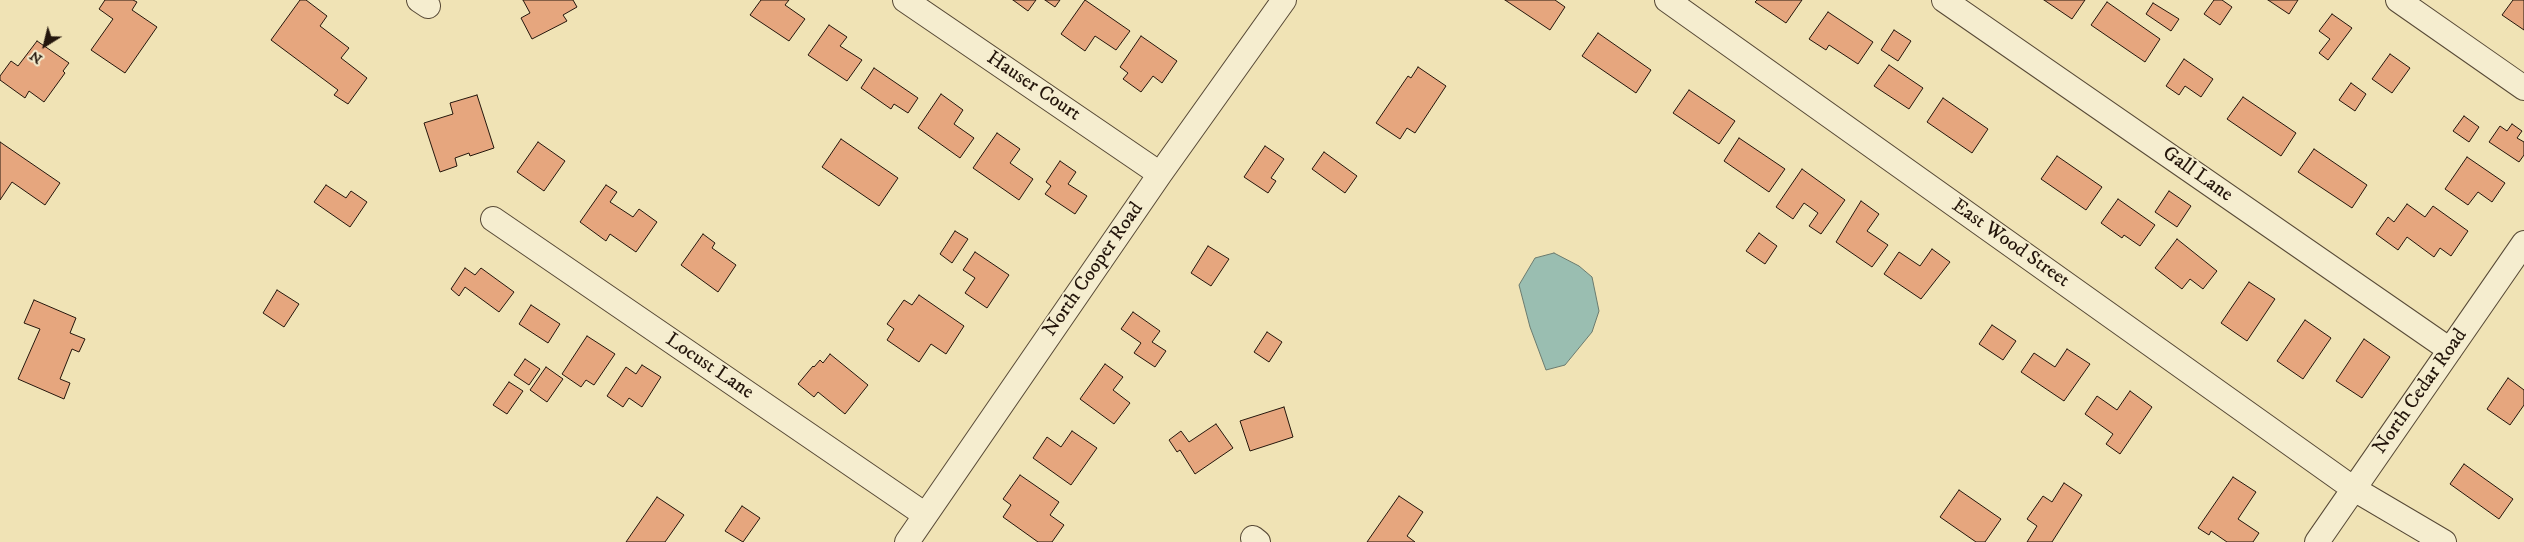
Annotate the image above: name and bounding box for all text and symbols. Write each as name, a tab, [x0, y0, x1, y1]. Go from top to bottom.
north arrow	[20, 20, 70, 70]
text: N	[26, 46, 46, 68]
street label: Hauser Court	[981, 47, 1085, 127]
street label: Gall Lane	[2157, 142, 2237, 208]
street label: East Wood Street	[1946, 194, 2074, 294]
street label: North Cooper Road	[1039, 198, 1149, 342]
street label: North Cedar Road	[2369, 325, 2473, 459]
street label: Locust Lane	[660, 329, 758, 405]

